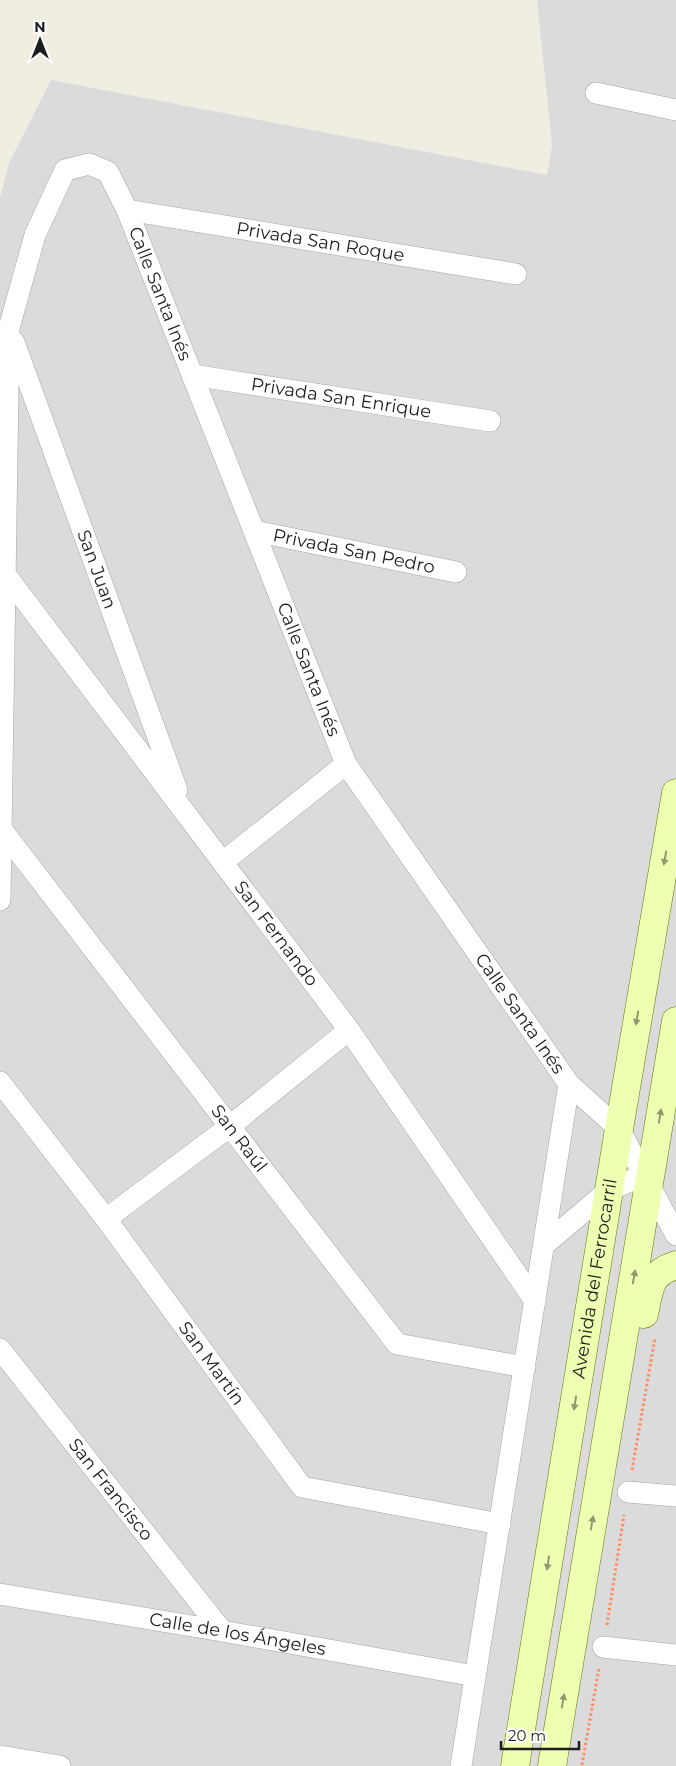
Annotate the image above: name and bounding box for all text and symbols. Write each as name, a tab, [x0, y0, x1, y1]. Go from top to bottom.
north arrow	[15, 15, 65, 65]
text: N	[34, 18, 46, 36]
street label: Privada San Roque	[235, 217, 406, 267]
street label: Calle Santa Inés	[124, 224, 196, 364]
street label: Privada San Enrique	[250, 373, 433, 423]
street label: Privada San Pedro	[271, 524, 437, 578]
street label: San Juan	[72, 527, 121, 612]
street label: Calle Santa Inés	[272, 599, 345, 740]
one-way arrow	[660, 850, 668, 866]
street label: San Fernando	[230, 877, 323, 991]
street label: Calle Santa Inés	[470, 949, 570, 1078]
one-way arrow	[633, 1011, 641, 1027]
street label: San Raúl	[206, 1100, 272, 1177]
one-way arrow	[657, 1108, 665, 1124]
street label: Avenida del Ferrocarril	[567, 1177, 622, 1380]
one-way arrow	[630, 1268, 638, 1284]
street label: San Martín	[174, 1317, 249, 1409]
one-way arrow	[570, 1395, 578, 1411]
street label: San Francisco	[64, 1434, 158, 1545]
one-way arrow	[589, 1515, 597, 1531]
one-way arrow	[544, 1556, 552, 1572]
street label: Calle de los Ángeles	[148, 1608, 328, 1660]
one-way arrow	[559, 1692, 567, 1708]
scale bar	[501, 1718, 578, 1750]
text: 20 m	[508, 1726, 546, 1745]

